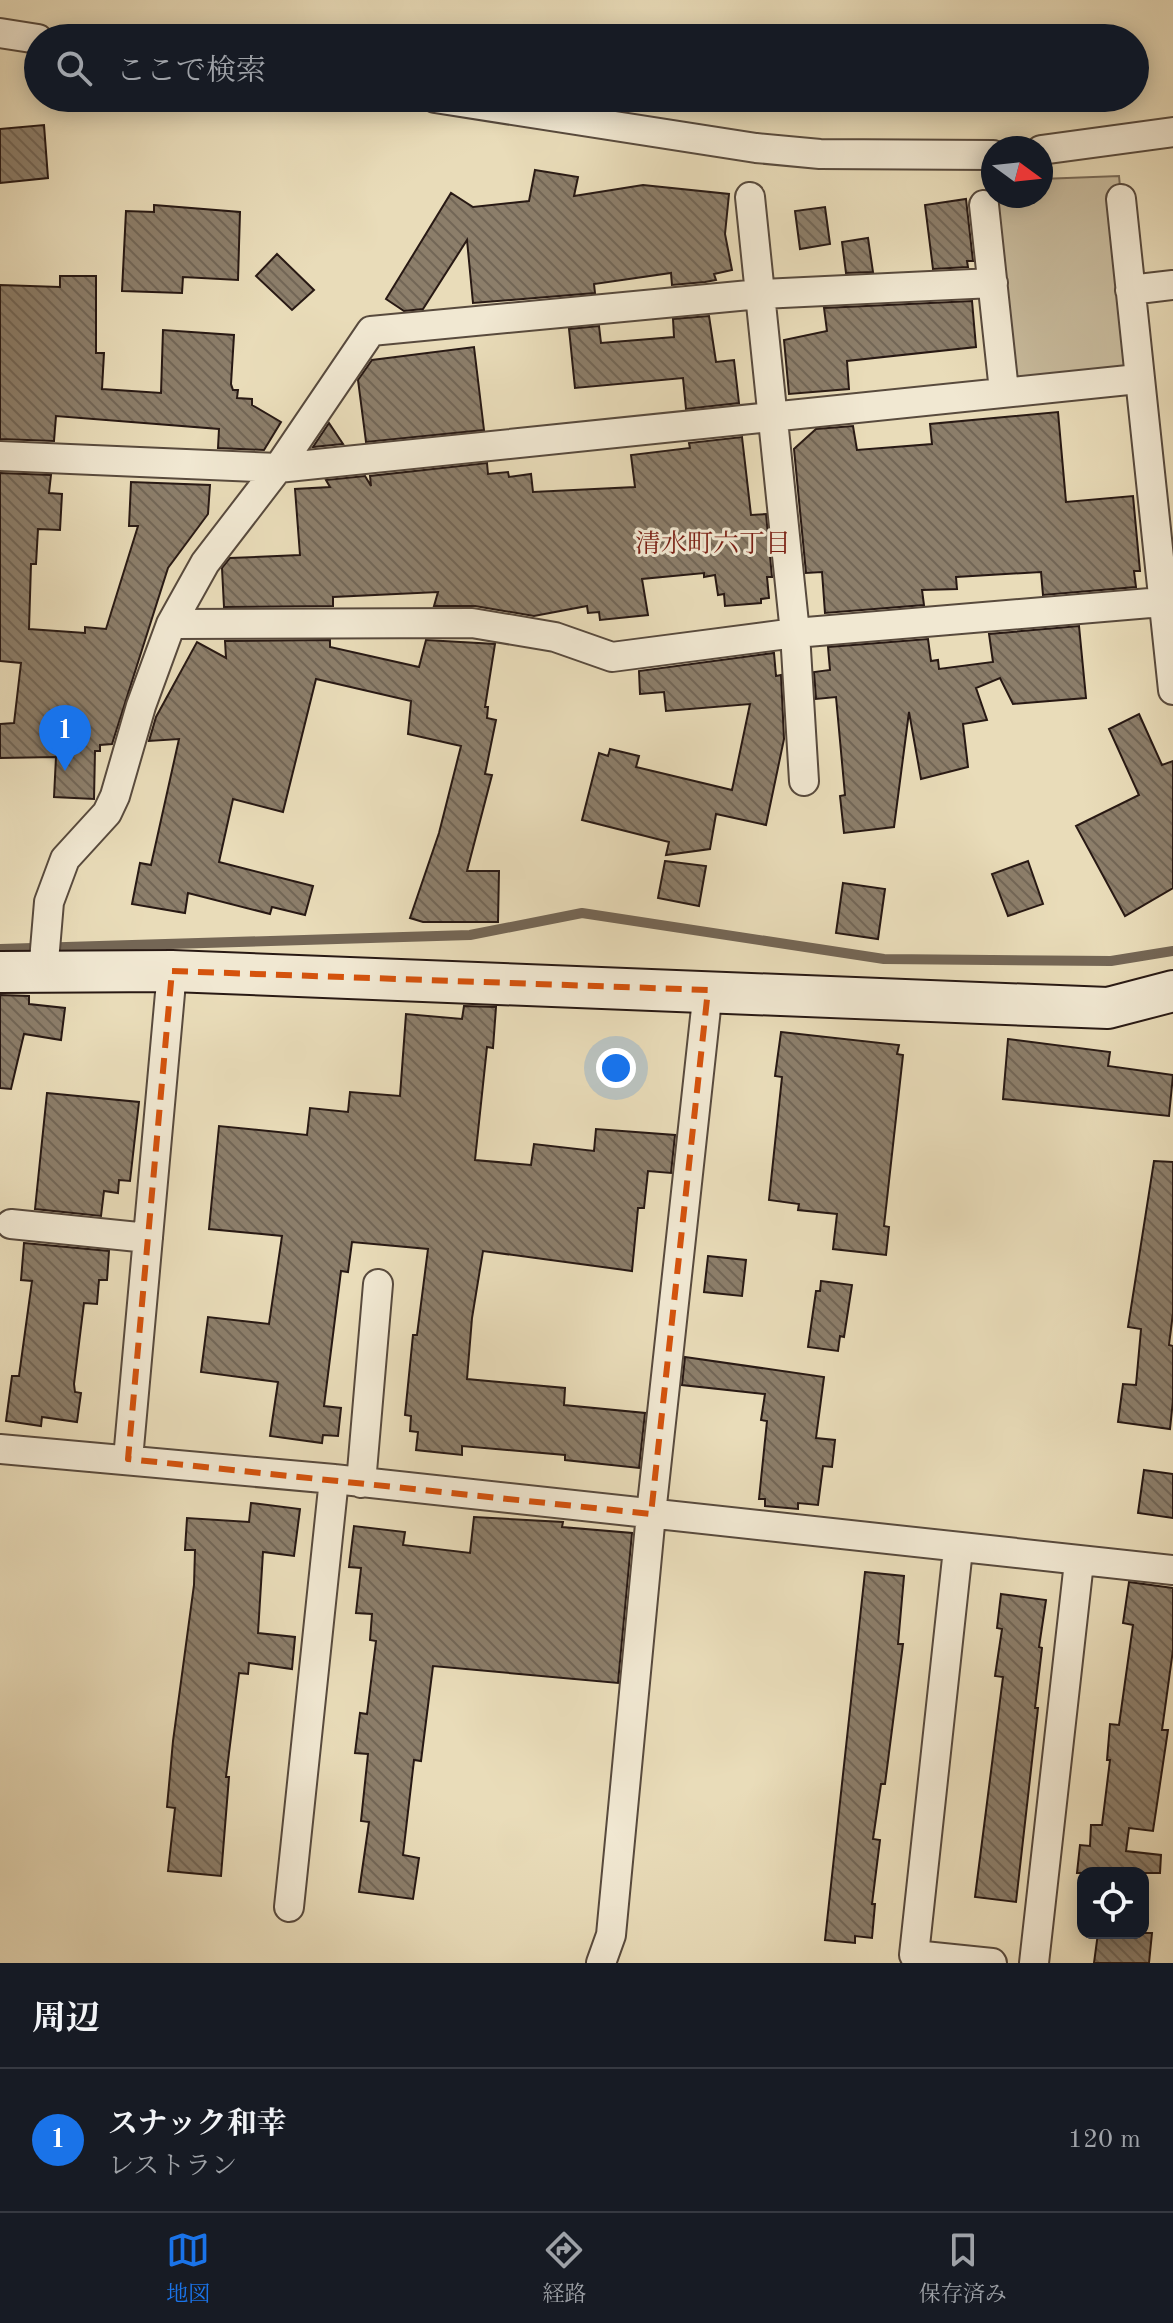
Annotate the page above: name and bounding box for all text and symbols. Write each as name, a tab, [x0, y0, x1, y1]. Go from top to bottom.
search box	[24, 24, 1149, 112]
icon: search	[52, 46, 96, 90]
text: ここで検索	[116, 57, 266, 87]
north arrow	[981, 136, 1053, 208]
district label: 清水町六丁目	[635, 530, 791, 558]
pin: 1	[39, 705, 91, 771]
your location	[596, 1048, 636, 1088]
map controls	[1077, 1867, 1149, 1939]
button: locate	[1077, 1867, 1149, 1939]
text: 周辺	[32, 2003, 100, 2037]
text: スナック和幸	[108, 2110, 287, 2140]
text: 1	[50, 2127, 66, 2153]
text: 120 m	[1068, 2127, 1141, 2153]
text: レストラン	[108, 2154, 237, 2180]
tab: 地図	[166, 2228, 210, 2309]
tab: 経路	[542, 2228, 587, 2309]
tab: 保存済み	[919, 2228, 1007, 2309]

